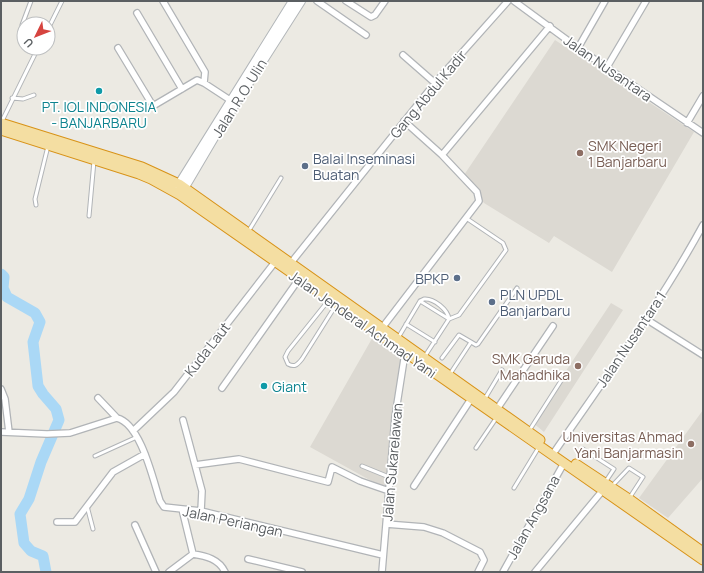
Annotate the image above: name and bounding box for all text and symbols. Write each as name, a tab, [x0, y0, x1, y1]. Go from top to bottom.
north arrow	[16, 16, 56, 56]
street label: Jalan Nusantara	[560, 30, 656, 106]
text: U	[20, 35, 37, 51]
street label: Gang Abdul Kadir	[385, 46, 471, 142]
street label: Jalan R.O. Ulin	[207, 55, 271, 141]
marker: PT. IOL INDONESIA - BANJARBARU	[94, 86, 104, 96]
place label: PT. IOL INDONESIA - BANJARBARU	[42, 97, 156, 132]
place label: SMK Negeri 1 Banjarbaru	[588, 136, 667, 171]
marker: SMK Negeri 1 Banjarbaru	[575, 148, 585, 158]
place label: Balai Inseminasi Buatan	[313, 149, 415, 184]
marker: Balai Inseminasi Buatan	[300, 161, 310, 171]
street label: Jalan Jenderal Achmad Yani	[285, 266, 441, 382]
place label: BPKP	[415, 269, 450, 288]
marker: BPKP	[452, 273, 462, 283]
place label: PLN UPDL Banjarbaru	[500, 285, 570, 320]
street label: Jalan Nusantara 1	[592, 287, 670, 391]
marker: PLN UPDL Banjarbaru	[487, 297, 497, 307]
street label: Kuda Laut	[180, 318, 234, 380]
place label: SMK Garuda Mahadhika	[492, 349, 570, 384]
marker: SMK Garuda Mahadhika	[573, 361, 583, 371]
place label: Giant	[272, 377, 307, 396]
marker: Giant	[259, 381, 269, 391]
street label: Jalan Sukarelawan	[377, 402, 407, 522]
place label: Universitas Ahmad Yani Banjarmasin	[563, 427, 683, 462]
marker: Universitas Ahmad Yani Banjarmasin	[686, 439, 696, 449]
street label: Jalan Angsana	[502, 472, 564, 562]
street label: Jalan Periangan	[181, 501, 285, 541]

